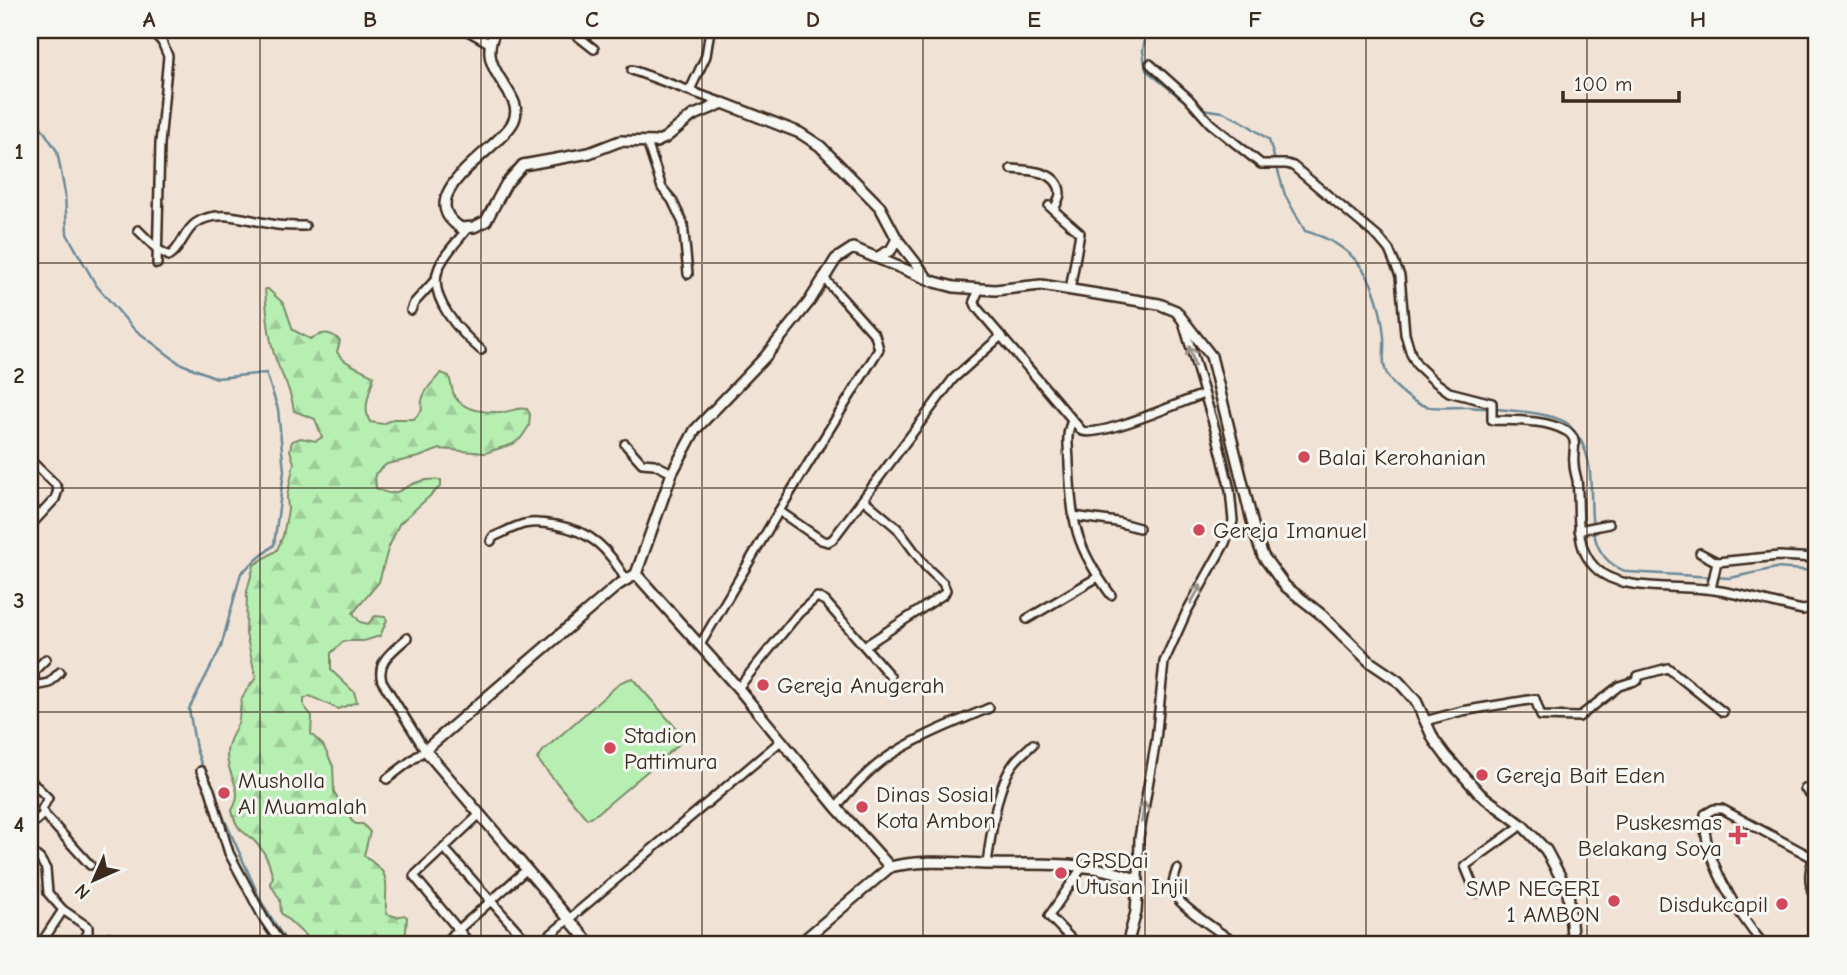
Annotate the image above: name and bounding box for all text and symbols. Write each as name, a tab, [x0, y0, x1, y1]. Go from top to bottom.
text: A	[143, 6, 156, 33]
text: B	[363, 6, 377, 33]
text: C	[585, 6, 599, 33]
text: D	[806, 6, 820, 33]
text: E	[1027, 6, 1041, 33]
text: F	[1248, 6, 1262, 33]
text: G	[1469, 6, 1485, 33]
text: H	[1690, 6, 1706, 33]
scale bar	[1563, 60, 1679, 104]
text: 100 m	[1574, 72, 1632, 96]
text: 1	[14, 138, 24, 165]
one-way arrow	[1184, 346, 1197, 368]
text: 2	[13, 362, 25, 389]
place label: Balai Kerohanian	[1318, 444, 1486, 471]
marker: Balai Kerohanian	[1296, 449, 1312, 465]
place label: Gereja Imanuel	[1213, 517, 1367, 544]
marker: Gereja Imanuel	[1191, 522, 1207, 538]
one-way arrow	[1190, 584, 1204, 604]
text: 3	[13, 587, 25, 614]
place label: Gereja Anugerah	[777, 672, 945, 699]
marker: Gereja Anugerah	[755, 677, 771, 693]
place label: Stadion Pattimura	[624, 722, 718, 775]
marker: Stadion Pattimura	[602, 740, 618, 756]
place label: Gereja Bait Eden	[1496, 762, 1665, 789]
place label: Musholla Al Muamalah	[238, 767, 367, 820]
marker: Gereja Bait Eden	[1474, 767, 1490, 783]
place label: Dinas Sosial Kota Ambon	[876, 781, 996, 834]
marker: Musholla Al Muamalah	[216, 785, 232, 801]
marker: Dinas Sosial Kota Ambon	[854, 799, 870, 815]
one-way arrow	[1137, 801, 1150, 824]
place label: Puskesmas Belakang Soya	[1578, 809, 1722, 862]
text: 4	[14, 811, 25, 838]
marker: Puskesmas Belakang Soya	[1728, 825, 1748, 845]
north arrow	[60, 846, 130, 916]
place label: GPSDai Utusan Injil	[1075, 847, 1188, 900]
marker: GPSDai Utusan Injil	[1053, 865, 1069, 881]
place label: SMP NEGERI 1 AMBON	[1466, 875, 1600, 928]
text: N	[71, 879, 95, 903]
place label: Disdukcapil	[1659, 891, 1768, 918]
marker: SMP NEGERI 1 AMBON	[1606, 893, 1622, 909]
marker: Disdukcapil	[1774, 896, 1790, 912]

